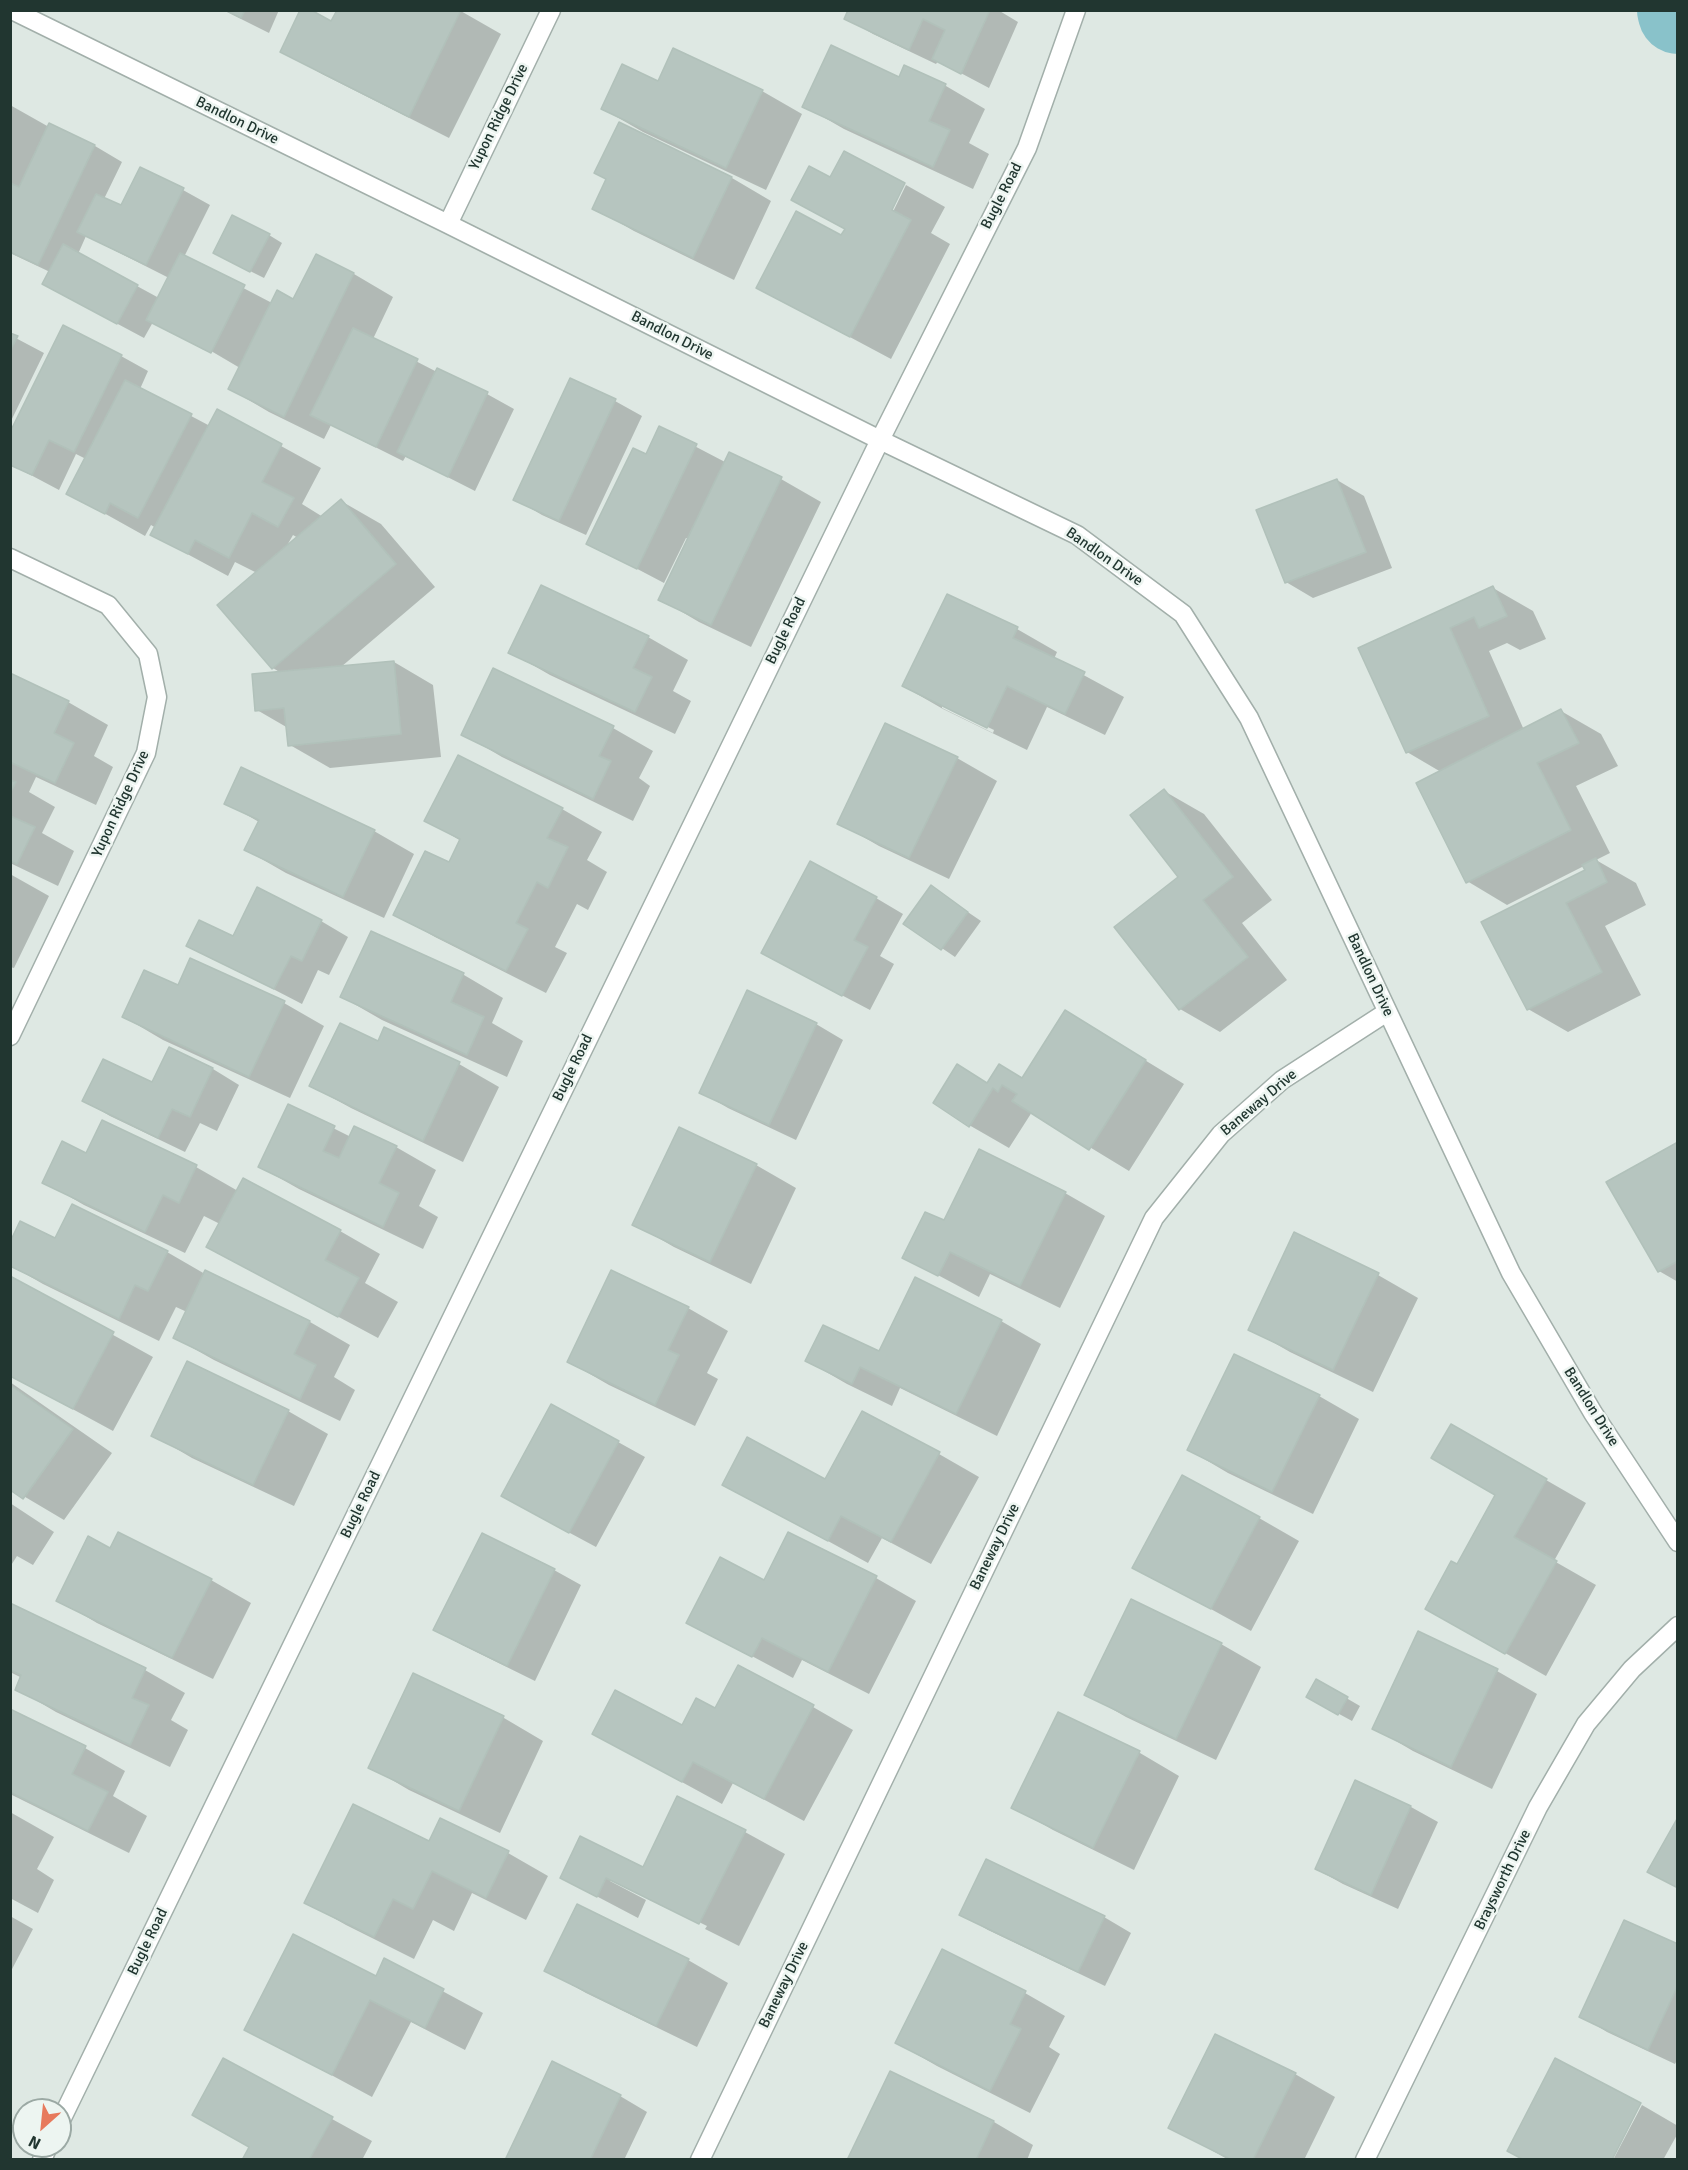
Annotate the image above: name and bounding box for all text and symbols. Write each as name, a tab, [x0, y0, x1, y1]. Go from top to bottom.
street label: Yupon Ridge Drive	[466, 61, 532, 173]
street label: Bandlon Drive	[193, 93, 281, 149]
street label: Bugle Road	[978, 160, 1026, 232]
street label: Bandlon Drive	[628, 308, 716, 364]
street label: Bandlon Drive	[1062, 524, 1146, 590]
street label: Bugle Road	[762, 595, 810, 667]
street label: Yupon Ridge Drive	[88, 748, 154, 860]
street label: Bandlon Drive	[1343, 930, 1397, 1020]
street label: Bugle Road	[549, 1032, 597, 1104]
street label: Baneway Drive	[1217, 1066, 1301, 1140]
street label: Bandlon Drive	[1560, 1364, 1622, 1450]
street label: Bugle Road	[337, 1469, 385, 1541]
street label: Baneway Drive	[966, 1501, 1024, 1593]
street label: Braysworth Drive	[1471, 1827, 1535, 1933]
street label: Bugle Road	[124, 1906, 172, 1978]
street label: Baneway Drive	[755, 1939, 813, 2031]
north arrow	[12, 2098, 72, 2158]
text: N	[25, 2131, 44, 2154]

